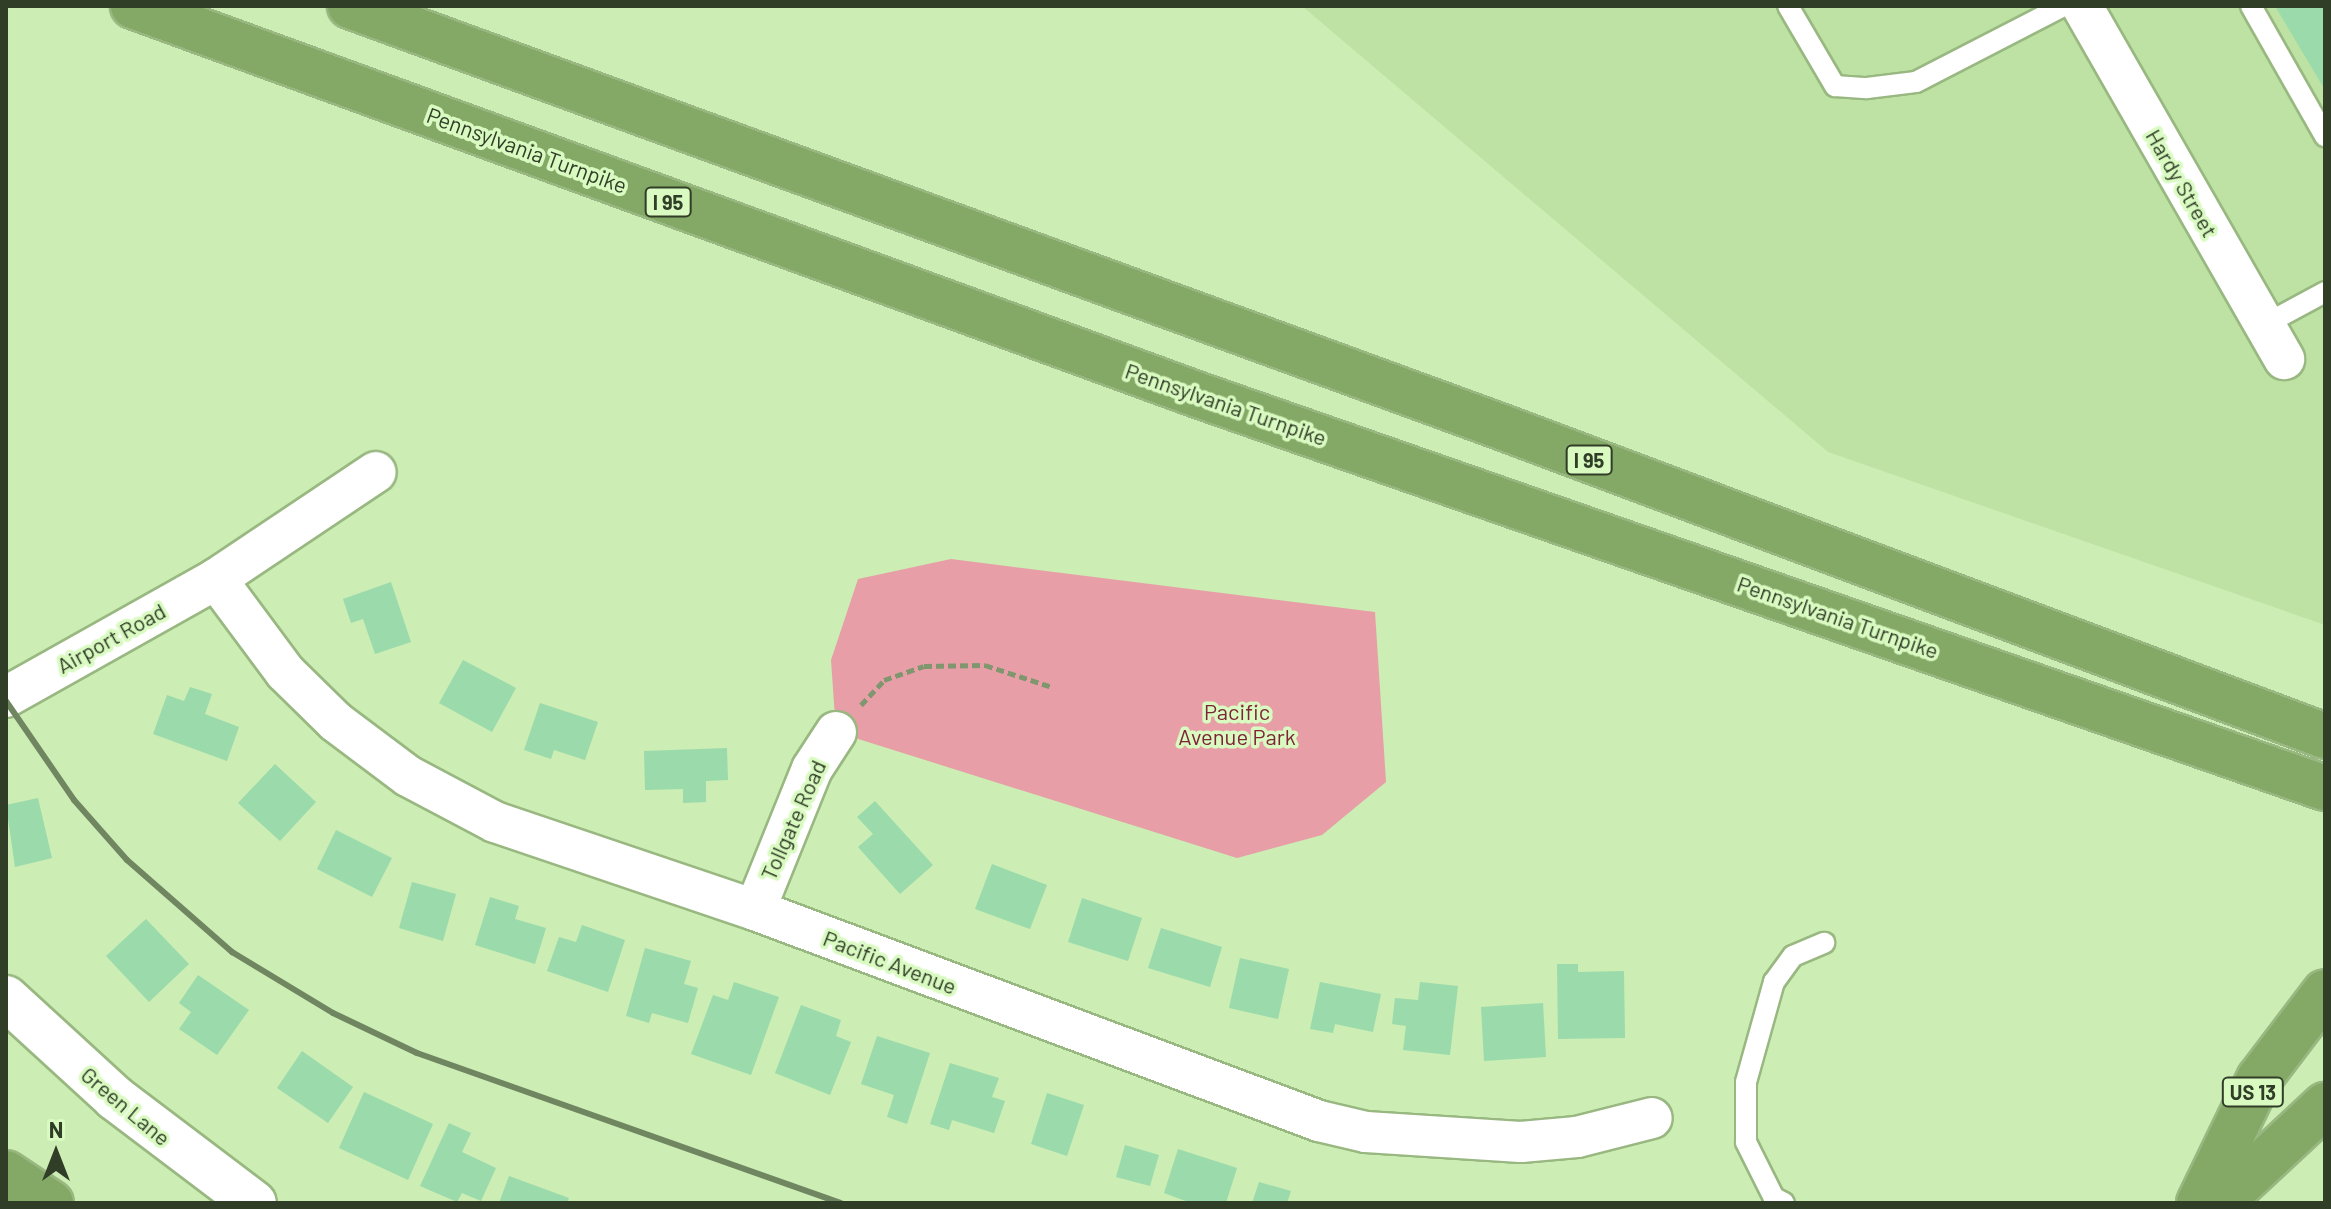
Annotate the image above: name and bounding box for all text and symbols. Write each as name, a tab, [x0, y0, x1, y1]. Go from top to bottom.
street label: Pennsylvania Turnpike	[423, 102, 631, 198]
street label: Hardy Street	[2141, 124, 2223, 242]
road number: I 95	[644, 186, 692, 218]
street label: Pennsylvania Turnpike	[1122, 357, 1330, 451]
road number: I 95	[1565, 444, 1613, 476]
street label: Pennsylvania Turnpike	[1734, 570, 1942, 664]
street label: Airport Road	[52, 597, 170, 679]
park label: Pacific Avenue Park	[1178, 698, 1296, 750]
street label: Tollgate Road	[755, 756, 831, 884]
street label: Pacific Avenue	[820, 925, 960, 999]
street label: Green Lane	[76, 1061, 176, 1151]
road number: US 13	[2221, 1076, 2285, 1108]
north arrow	[16, 1113, 96, 1193]
text: N	[49, 1116, 63, 1142]

